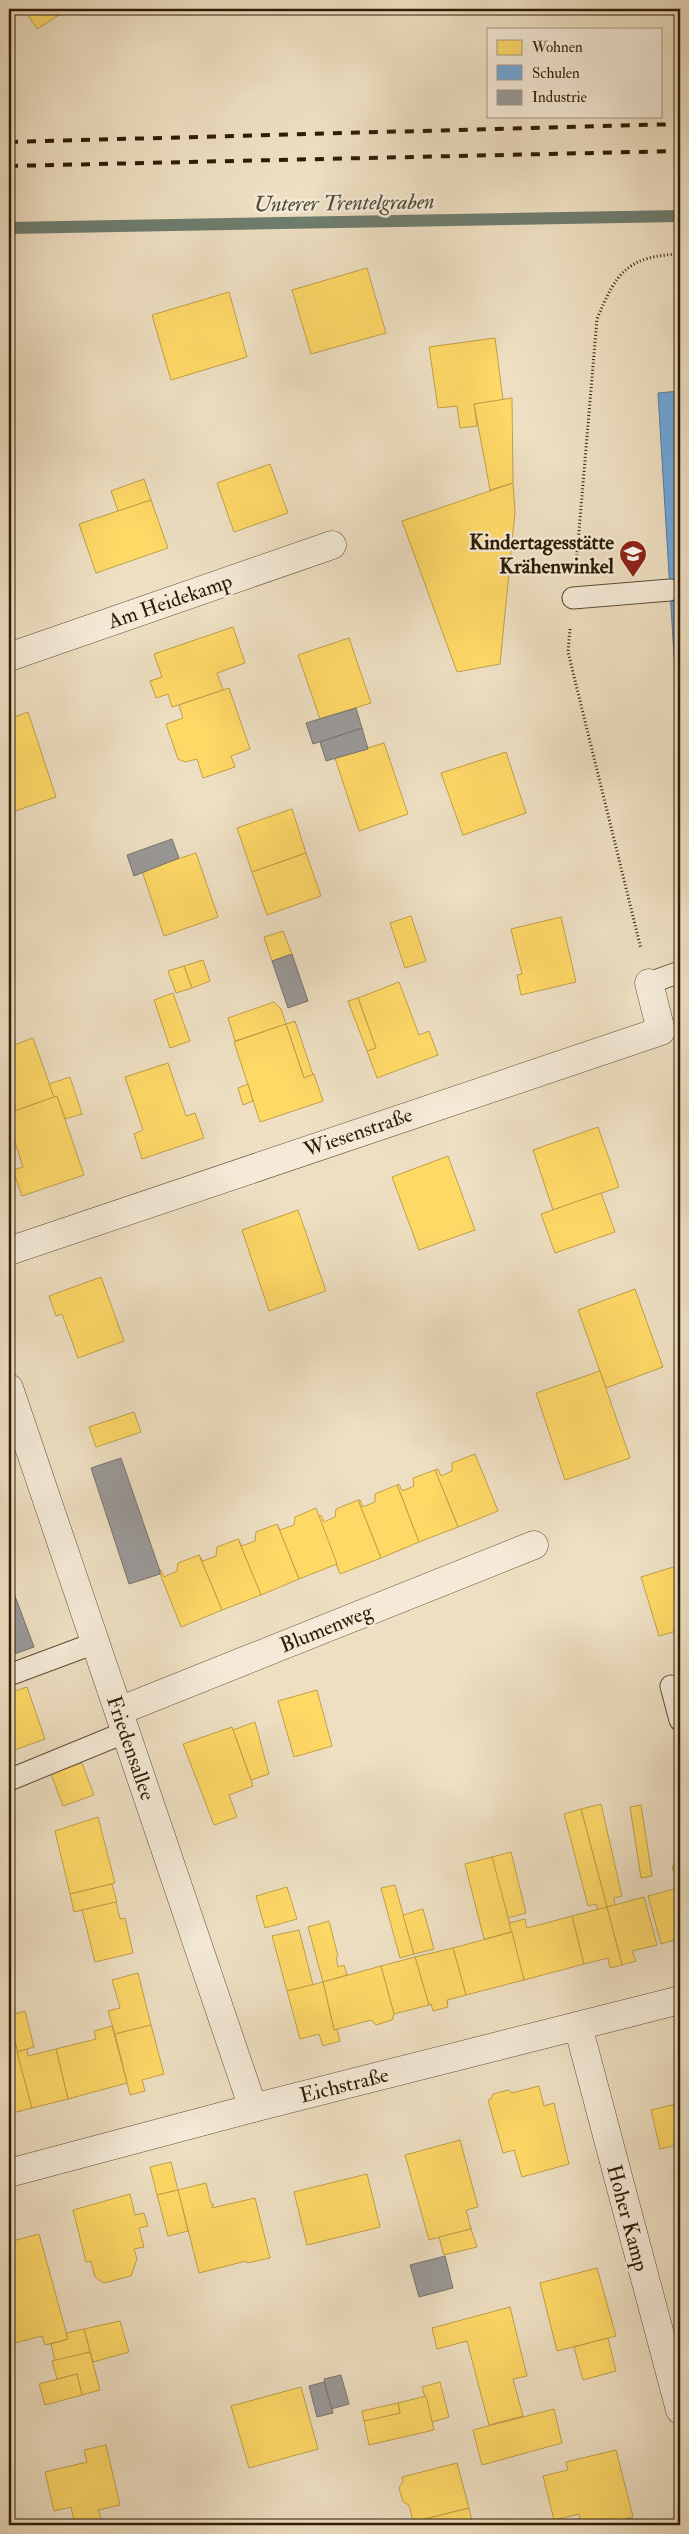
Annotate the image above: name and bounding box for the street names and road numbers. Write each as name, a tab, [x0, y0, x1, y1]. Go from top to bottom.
street label: Am Heidekamp	[103, 568, 236, 636]
street label: Wiesenstraße	[299, 1101, 416, 1164]
street label: Blumenweg	[276, 1597, 377, 1659]
street label: Friedensallee	[100, 1692, 161, 1804]
street label: Eichstraße	[297, 2061, 392, 2110]
street label: Hoher Kamp	[600, 2162, 655, 2274]

